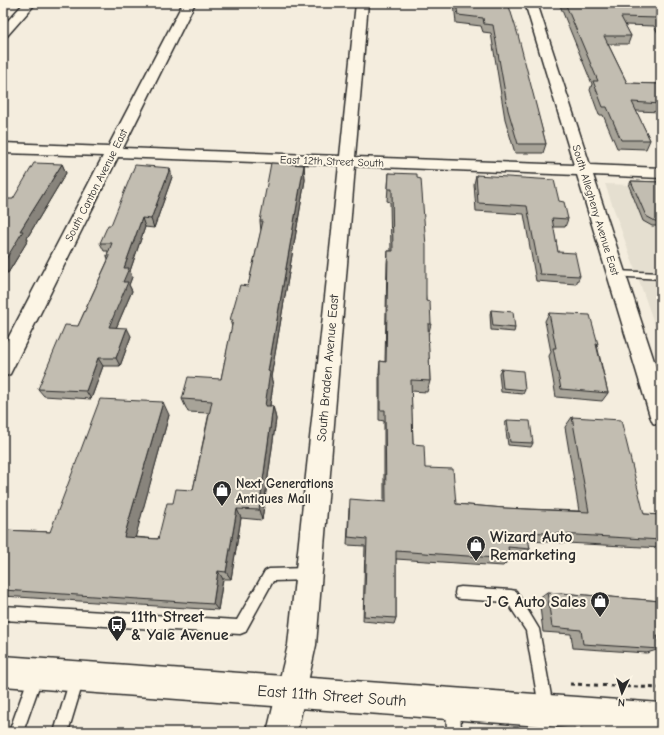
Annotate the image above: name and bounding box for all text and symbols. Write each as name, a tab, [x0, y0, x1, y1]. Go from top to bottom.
street label: South Canton Avenue East	[62, 126, 131, 244]
street label: South Allegheny Avenue East	[569, 143, 622, 278]
street label: East 12th Street South	[280, 153, 384, 170]
street label: South Braden Avenue East	[314, 292, 342, 442]
place label: Next Generations Antiques Mall	[236, 476, 334, 506]
shop icon: Next Generations Antiques Mall	[211, 479, 233, 507]
place label: Wizard Auto Remarketing	[490, 528, 577, 564]
shop icon: Wizard Auto Remarketing	[465, 534, 487, 562]
shop icon: J G Auto Sales	[589, 590, 611, 618]
place label: J G Auto Sales	[485, 593, 586, 611]
place label: 11th Street & Yale Avenue	[131, 608, 229, 644]
bus stop icon: 11th Street & Yale Avenue	[106, 614, 128, 642]
north arrow	[602, 673, 642, 713]
street label: East 11th Street South	[257, 682, 407, 710]
text: N	[617, 696, 625, 709]

